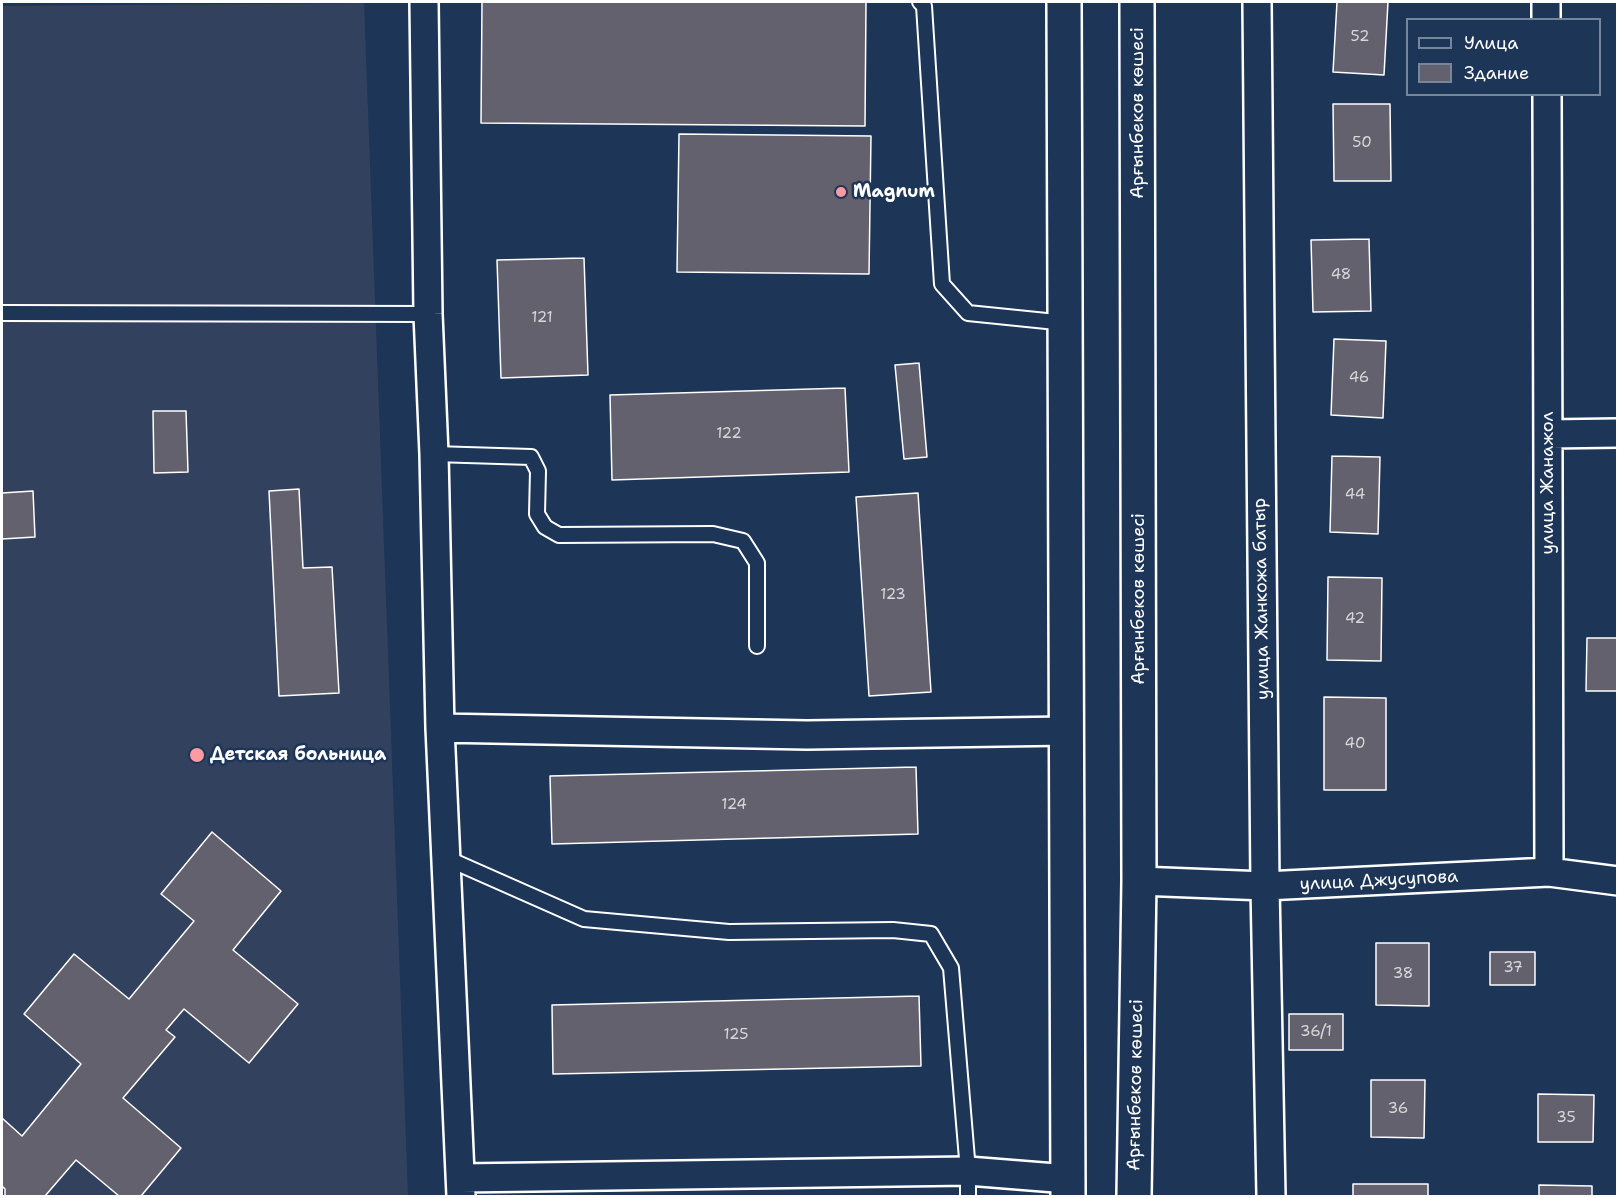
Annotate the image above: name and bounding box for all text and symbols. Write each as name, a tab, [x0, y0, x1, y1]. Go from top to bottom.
legend	[1406, 18, 1601, 96]
street label: Арғынбеков көшесі	[1127, 27, 1149, 199]
house number: 52	[1351, 28, 1369, 46]
text: Улица	[1464, 31, 1518, 55]
text: Здание	[1464, 61, 1529, 85]
house number: 50	[1352, 134, 1372, 152]
place label: Magnum	[853, 181, 935, 203]
marker: Magnum	[834, 185, 848, 199]
house number: 48	[1331, 266, 1351, 284]
house number: 121	[531, 309, 553, 327]
house number: 46	[1349, 369, 1369, 387]
street label: улица Жанажол	[1537, 411, 1559, 555]
house number: 122	[716, 425, 742, 443]
house number: 44	[1345, 486, 1365, 504]
street label: улица Жанкожа батыр	[1249, 498, 1275, 700]
street label: Арғынбеков көшесі	[1128, 513, 1150, 685]
house number: 123	[880, 586, 906, 604]
house number: 42	[1345, 610, 1365, 628]
house number: 40	[1345, 735, 1365, 753]
place label: Детская больница	[210, 744, 386, 766]
marker: Детская больница	[188, 746, 206, 764]
house number: 124	[721, 796, 747, 814]
street label: улица Джусупова	[1299, 866, 1459, 896]
house number: 37	[1503, 959, 1523, 977]
house number: 38	[1393, 965, 1413, 983]
street label: Арғынбеков көшесі	[1124, 999, 1148, 1171]
house number: 36/1	[1300, 1023, 1332, 1041]
house number: 125	[724, 1026, 748, 1044]
house number: 36	[1388, 1100, 1408, 1118]
house number: 35	[1556, 1109, 1576, 1127]

